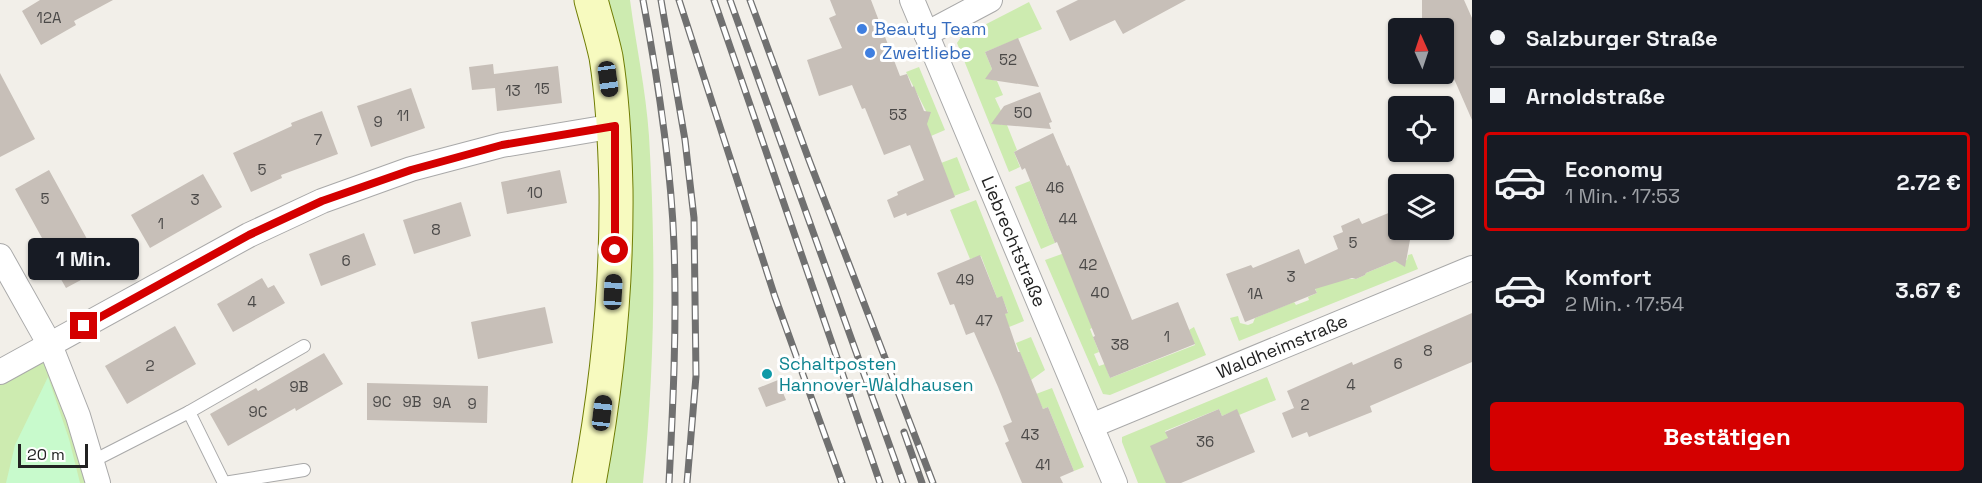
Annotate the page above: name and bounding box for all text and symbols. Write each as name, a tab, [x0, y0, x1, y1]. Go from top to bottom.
house number: 12A	[37, 8, 62, 27]
place label: Beauty Team	[874, 17, 986, 40]
north arrow	[1388, 18, 1454, 84]
map controls	[1388, 18, 1454, 240]
marker: Beauty Team	[855, 22, 869, 36]
text: Salzburger Straße	[1526, 24, 1718, 52]
place label: Zweitliebe	[882, 41, 972, 64]
marker: Zweitliebe	[863, 46, 877, 60]
house number: 52	[999, 50, 1017, 69]
car	[597, 60, 619, 98]
house number: 15	[534, 79, 550, 98]
house number: 13	[505, 81, 521, 100]
text: Arnoldstraße	[1526, 82, 1665, 110]
button: locate	[1388, 96, 1454, 162]
house number: 50	[1014, 103, 1032, 122]
house number: 53	[889, 105, 907, 124]
house number: 11	[397, 106, 409, 125]
house number: 9	[373, 112, 383, 131]
house number: 7	[314, 130, 322, 149]
icon: car	[1493, 155, 1547, 209]
text: Economy	[1565, 155, 1663, 183]
house number: 5	[258, 160, 267, 179]
text: 2.72 €	[1896, 168, 1961, 196]
street label: Liebrechtstraße	[976, 172, 1052, 310]
button: layers	[1388, 174, 1454, 240]
house number: 46	[1046, 178, 1064, 197]
house number: 10	[527, 183, 543, 202]
text: 1 Min. · 17:53	[1565, 183, 1680, 209]
house number: 5	[41, 189, 50, 208]
house number: 3	[190, 190, 200, 209]
house number: 44	[1059, 209, 1077, 228]
house number: 1	[158, 214, 164, 233]
house number: 8	[431, 220, 441, 239]
house number: 5	[1349, 233, 1358, 252]
route start	[601, 236, 628, 263]
callout: 1 Min.	[28, 239, 140, 281]
text: 1 Min.	[56, 246, 111, 272]
house number: 6	[341, 251, 351, 270]
house number: 42	[1079, 255, 1097, 274]
icon: car	[1493, 263, 1547, 317]
text: Komfort	[1565, 263, 1652, 291]
house number: 3	[1286, 267, 1296, 286]
house number: 49	[956, 270, 974, 289]
car	[603, 274, 623, 310]
text: 3.67 €	[1895, 276, 1961, 304]
house number: 40	[1091, 283, 1110, 302]
house number: 1A	[1247, 284, 1263, 303]
text: 2 Min. · 17:54	[1565, 291, 1684, 317]
house number: 4	[247, 292, 257, 311]
street label: Waldheimstraße	[1213, 309, 1351, 384]
house number: 47	[975, 311, 993, 330]
route end	[70, 312, 97, 339]
house number: 1	[1164, 327, 1170, 346]
house number: 38	[1111, 335, 1129, 354]
house number: 8	[1423, 341, 1433, 360]
place label: Schaltposten Hannover-Waldhausen	[779, 352, 974, 396]
house number: 6	[1393, 354, 1403, 373]
house number: 2	[145, 356, 155, 375]
marker: Schaltposten Hannover-Waldhausen	[760, 367, 774, 381]
house number: 4	[1346, 375, 1356, 394]
house number: 9B	[289, 377, 309, 396]
house number: 9C	[373, 392, 391, 411]
house number: 9B	[402, 392, 422, 411]
house number: 9A	[433, 393, 452, 412]
house number: 9	[467, 394, 477, 413]
car	[591, 394, 613, 432]
house number: 2	[1300, 395, 1310, 414]
house number: 9C	[249, 402, 267, 421]
button: Bestätigen	[1490, 402, 1964, 471]
house number: 43	[1021, 425, 1039, 444]
house number: 36	[1196, 432, 1214, 451]
scale bar	[18, 441, 88, 468]
text: 20 m	[27, 444, 65, 465]
house number: 41	[1035, 455, 1051, 474]

